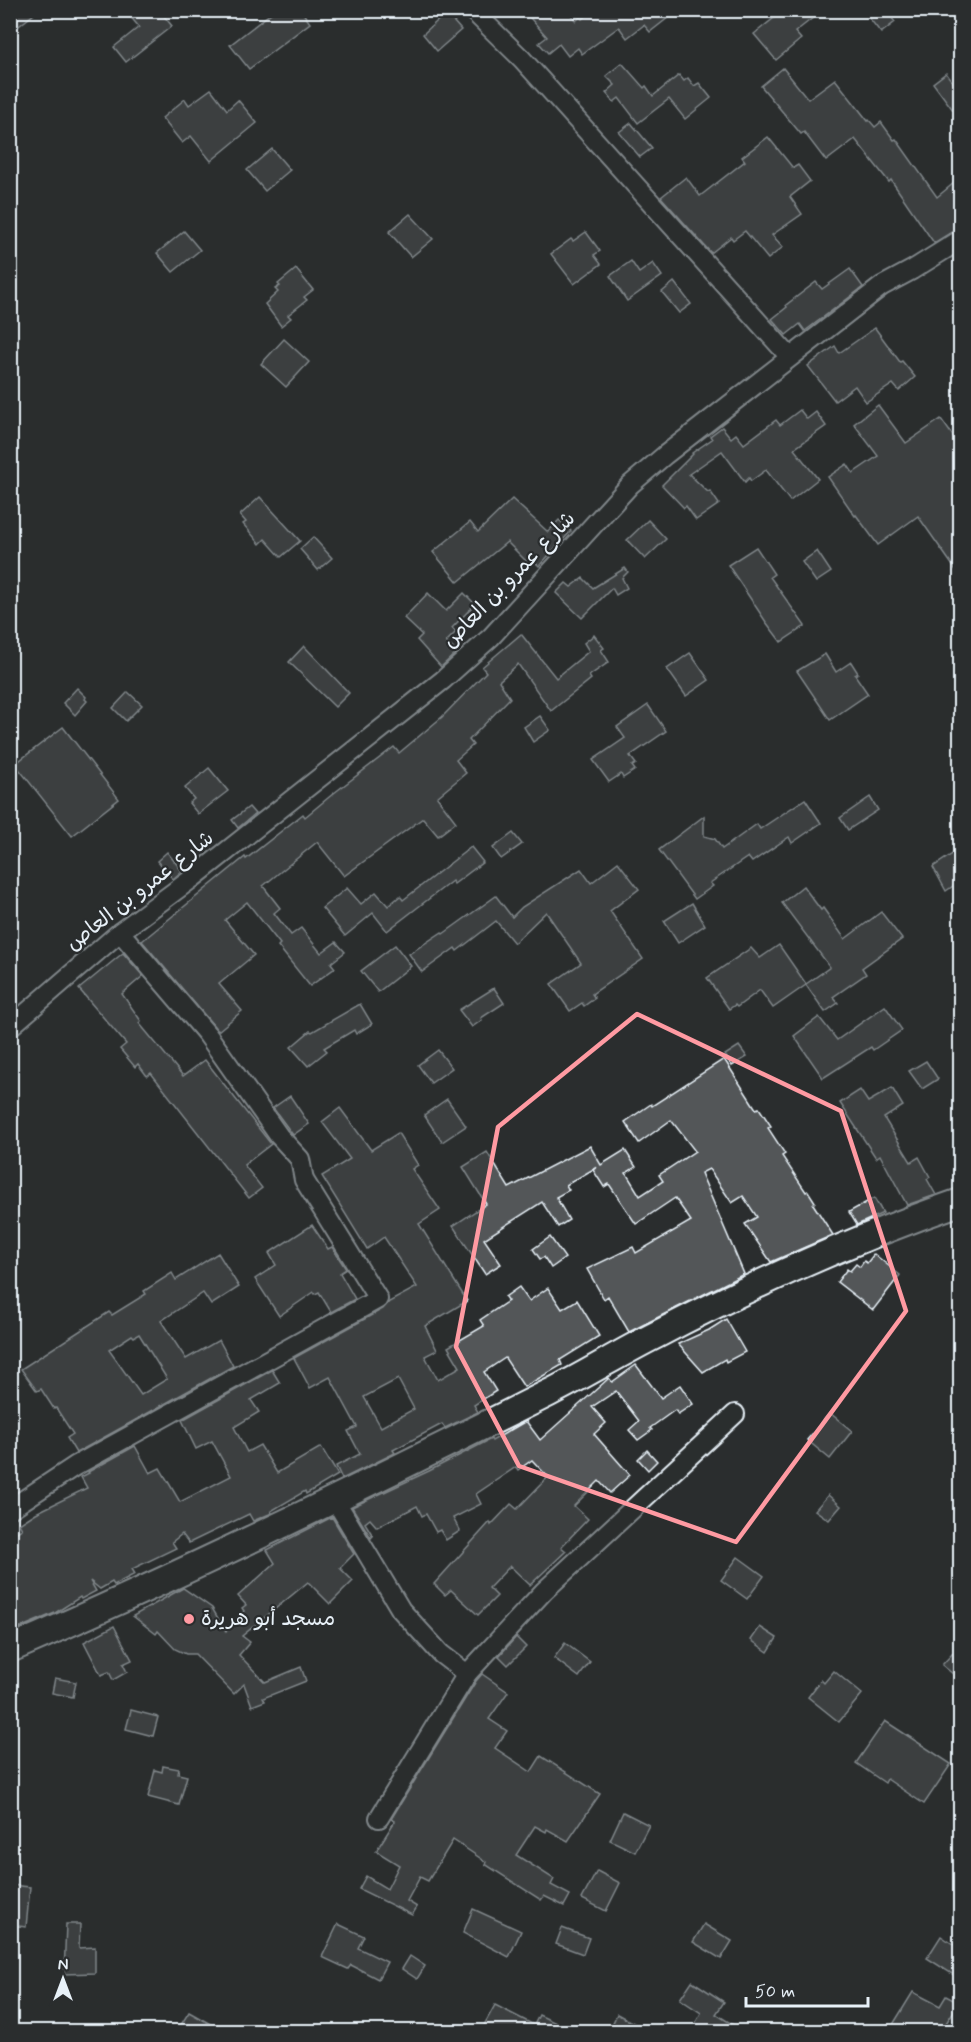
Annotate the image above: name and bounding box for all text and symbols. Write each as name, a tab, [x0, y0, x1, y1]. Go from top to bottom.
street label: شارع عمرو بن العاص	[436, 505, 582, 655]
street label: شارع عمرو بن العاص	[60, 824, 220, 958]
place label: مسجد أبو هريرة	[201, 1605, 335, 1633]
marker: مسجد أبو هريرة	[182, 1612, 196, 1626]
north arrow	[33, 1949, 93, 2009]
text: N	[58, 1955, 68, 1976]
scale bar	[746, 1970, 868, 2008]
text: 50 m	[755, 1980, 795, 2004]

